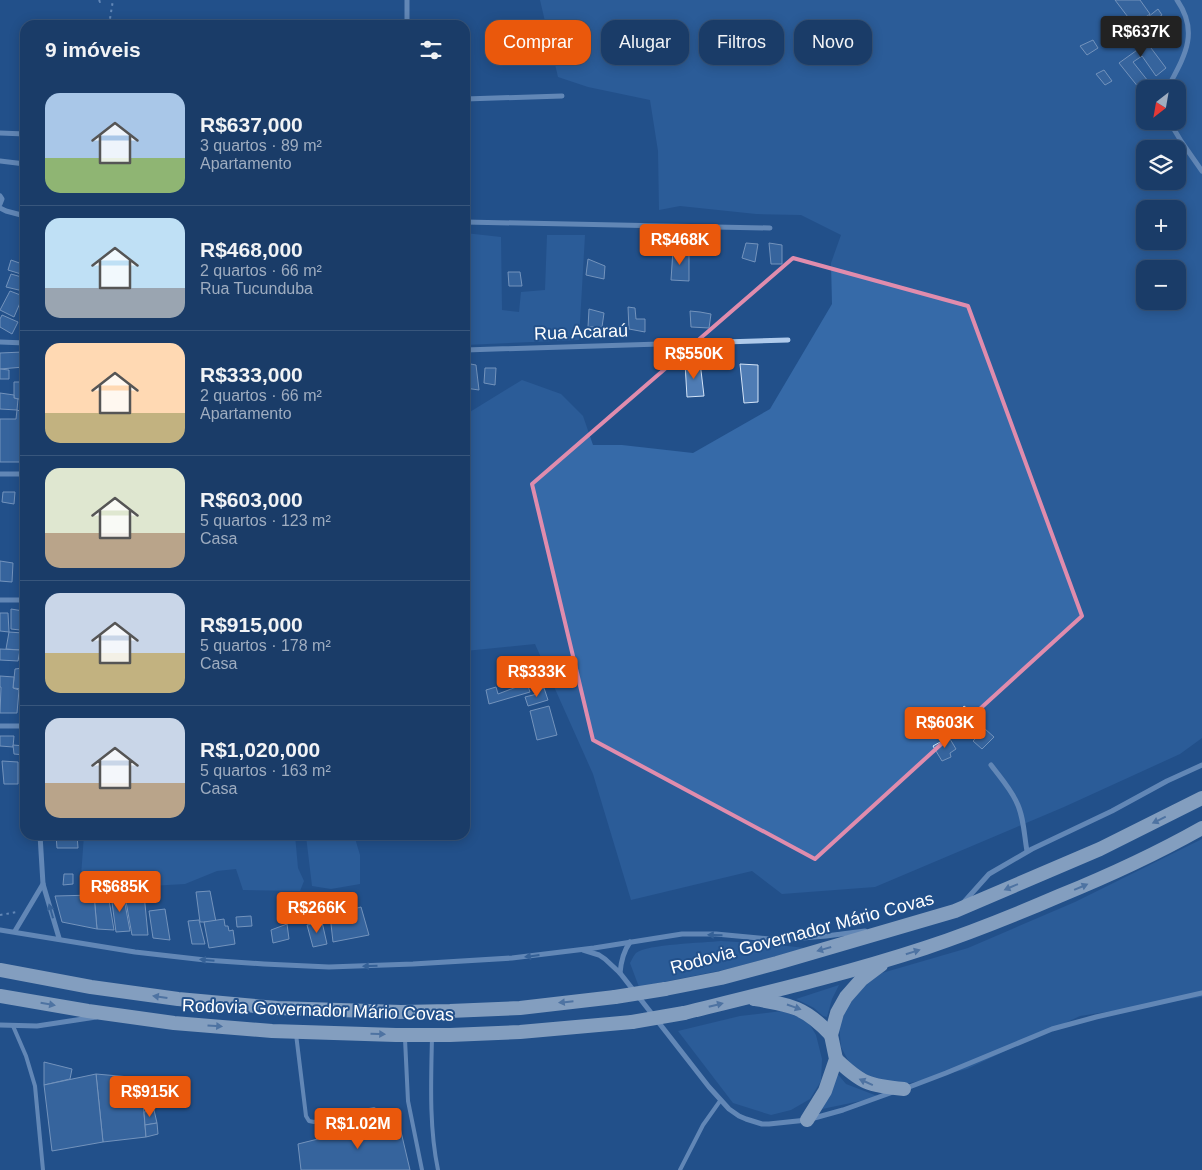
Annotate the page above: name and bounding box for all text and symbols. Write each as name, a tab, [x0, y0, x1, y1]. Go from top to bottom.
pin: R$637K	[1100, 15, 1182, 58]
chip: Comprar	[485, 20, 591, 65]
chip: Alugar	[601, 20, 689, 65]
chip: Filtros	[699, 20, 784, 65]
chip: Novo	[794, 20, 872, 65]
text: R$637K	[1112, 23, 1170, 40]
icon: filters	[417, 36, 445, 64]
text: 9 imóveis	[45, 38, 141, 61]
north arrow	[1136, 80, 1186, 130]
map controls	[1136, 80, 1186, 310]
icon: home	[85, 113, 145, 173]
text: R$637,000	[200, 113, 303, 136]
text: 3 quartos · 89 m²	[200, 137, 322, 154]
button: layers	[1136, 140, 1186, 190]
text: Apartamento	[200, 155, 292, 172]
button: +	[1136, 200, 1186, 250]
pin: R$468K	[639, 224, 721, 266]
text: R$468K	[651, 231, 709, 248]
icon: home	[85, 238, 145, 298]
text: R$468,000	[200, 238, 303, 261]
button: −	[1136, 260, 1186, 310]
text: 2 quartos · 66 m²	[200, 262, 322, 279]
text: Rua Tucunduba	[200, 280, 313, 297]
street label: Rua Acaraú	[534, 320, 628, 344]
pin: R$550K	[653, 338, 735, 380]
text: R$550K	[665, 345, 723, 362]
icon: home	[85, 363, 145, 423]
text: R$333,000	[200, 363, 303, 386]
text: 2 quartos · 66 m²	[200, 387, 322, 404]
text: Apartamento	[200, 405, 292, 422]
icon: home	[85, 488, 145, 548]
text: R$603,000	[200, 488, 303, 511]
text: 5 quartos · 123 m²	[200, 512, 331, 529]
text: Casa	[200, 530, 237, 547]
icon: home	[85, 613, 145, 673]
text: R$915,000	[200, 613, 303, 636]
text: 5 quartos · 178 m²	[200, 637, 331, 654]
text: Casa	[200, 655, 237, 672]
pin: R$333K	[496, 656, 578, 698]
text: R$333K	[508, 663, 566, 680]
pin: R$603K	[904, 706, 986, 749]
text: R$603K	[916, 714, 974, 731]
icon: home	[85, 738, 145, 798]
text: R$1,020,000	[200, 738, 320, 761]
text: 5 quartos · 163 m²	[200, 762, 331, 779]
text: Casa	[200, 780, 237, 797]
one-way arrow	[1151, 816, 1166, 824]
pin: R$685K	[79, 870, 161, 913]
text: R$685K	[91, 878, 149, 895]
one-way arrow	[1074, 882, 1088, 890]
one-way arrow	[1004, 884, 1018, 892]
street label: Rodovia Governador Mário Covas	[668, 888, 936, 978]
pin: R$266K	[276, 892, 358, 934]
text: R$266K	[288, 899, 346, 916]
one-way arrow	[47, 903, 55, 918]
one-way arrow	[707, 930, 723, 938]
one-way arrow	[816, 946, 831, 954]
one-way arrow	[906, 947, 921, 955]
one-way arrow	[523, 952, 539, 960]
one-way arrow	[199, 956, 215, 964]
one-way arrow	[361, 962, 377, 970]
one-way arrow	[152, 993, 168, 1001]
street label: Rodovia Governador Mário Covas	[182, 995, 454, 1025]
one-way arrow	[558, 998, 574, 1006]
one-way arrow	[40, 1001, 56, 1009]
one-way arrow	[709, 1001, 724, 1009]
one-way arrow	[787, 1003, 802, 1011]
one-way arrow	[208, 1023, 224, 1031]
one-way arrow	[370, 1031, 386, 1039]
pin: R$915K	[109, 1076, 191, 1118]
one-way arrow	[859, 1077, 873, 1085]
text: R$915K	[121, 1083, 179, 1100]
pin: R$1.02M	[312, 1108, 404, 1150]
text: R$1.02M	[326, 1115, 390, 1132]

